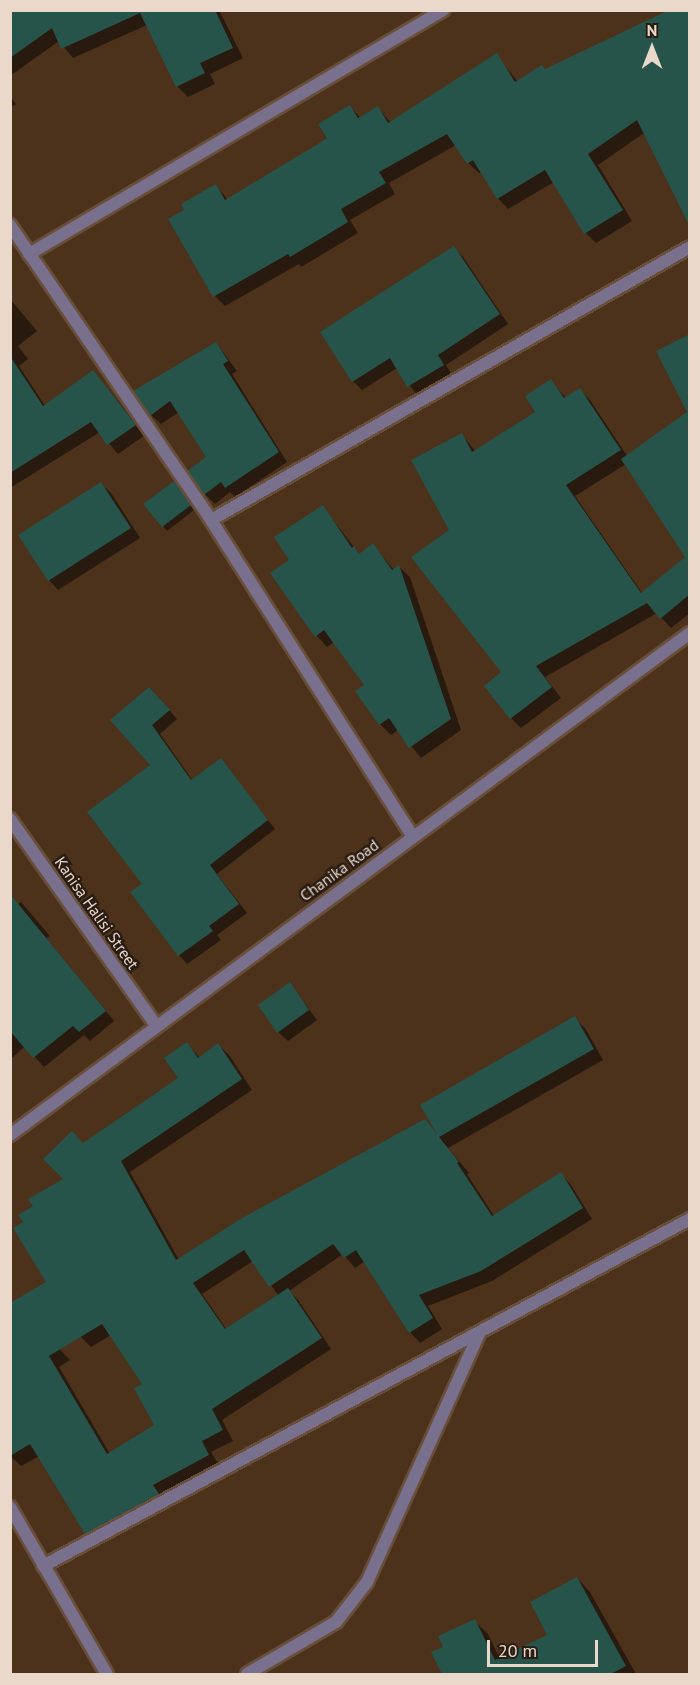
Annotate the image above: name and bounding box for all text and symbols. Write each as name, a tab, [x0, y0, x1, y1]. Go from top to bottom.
north arrow	[622, 18, 682, 78]
text: N	[647, 20, 657, 40]
street label: Chanika Road	[296, 835, 382, 905]
street label: Kanisa Halisi Street	[51, 853, 143, 973]
scale bar	[490, 1628, 601, 1666]
text: 20 m	[498, 1639, 537, 1662]

